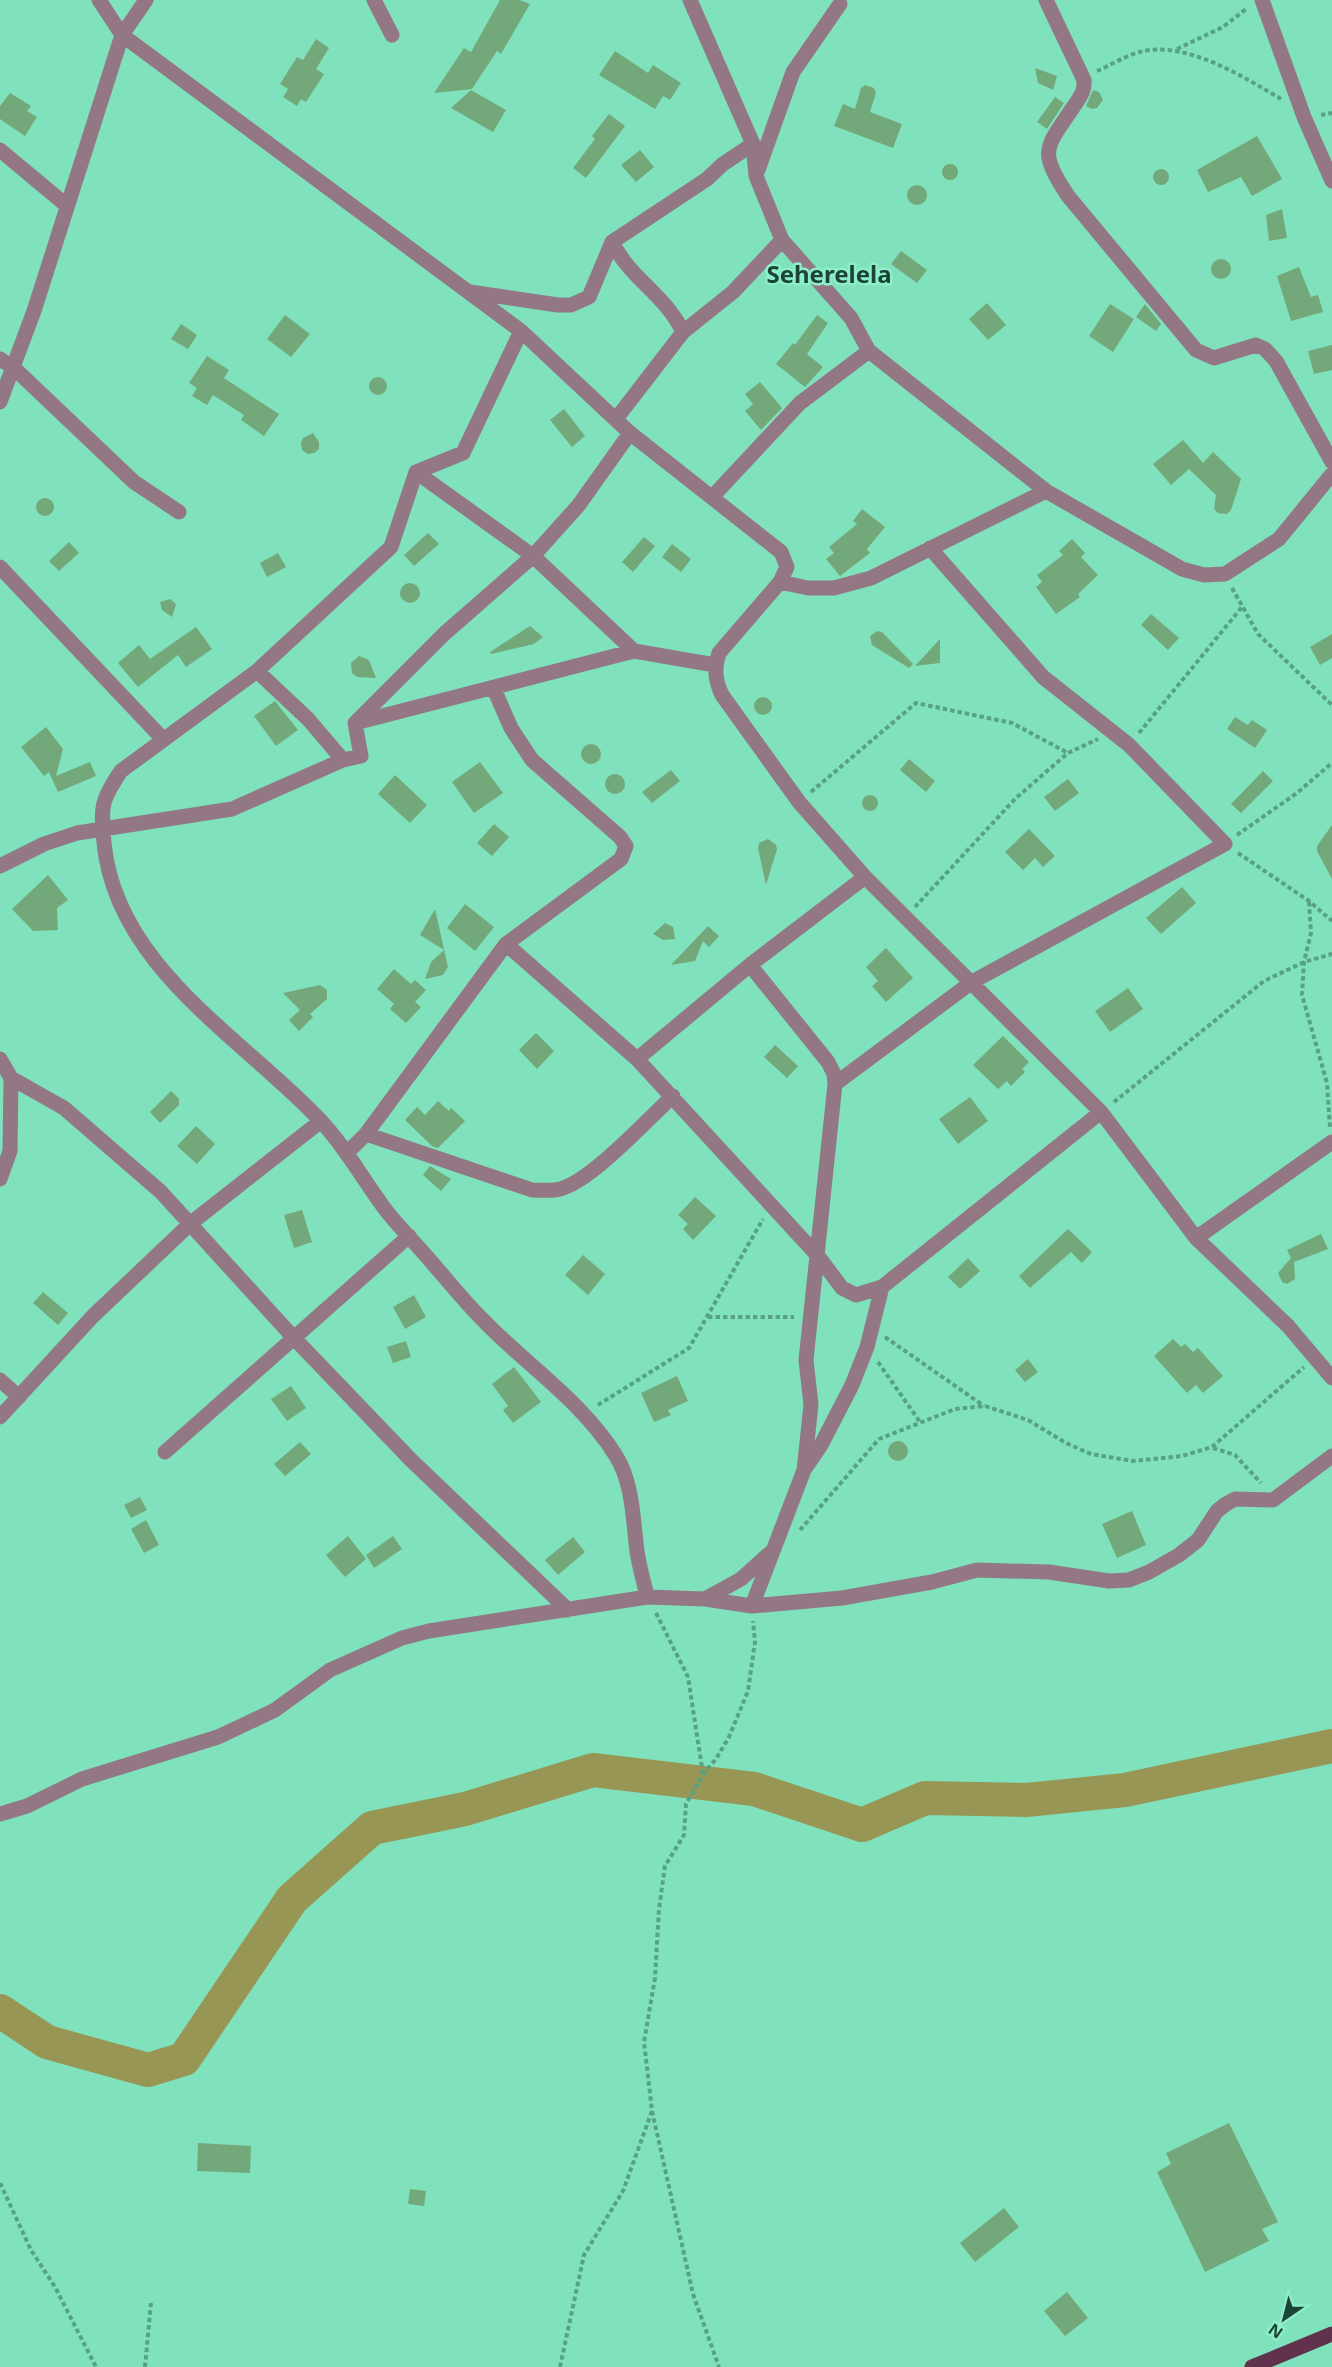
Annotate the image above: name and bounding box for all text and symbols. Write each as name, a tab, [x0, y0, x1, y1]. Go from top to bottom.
district label: Seherelela	[766, 257, 892, 290]
north arrow	[1254, 2289, 1314, 2349]
text: N	[1264, 2319, 1287, 2344]

